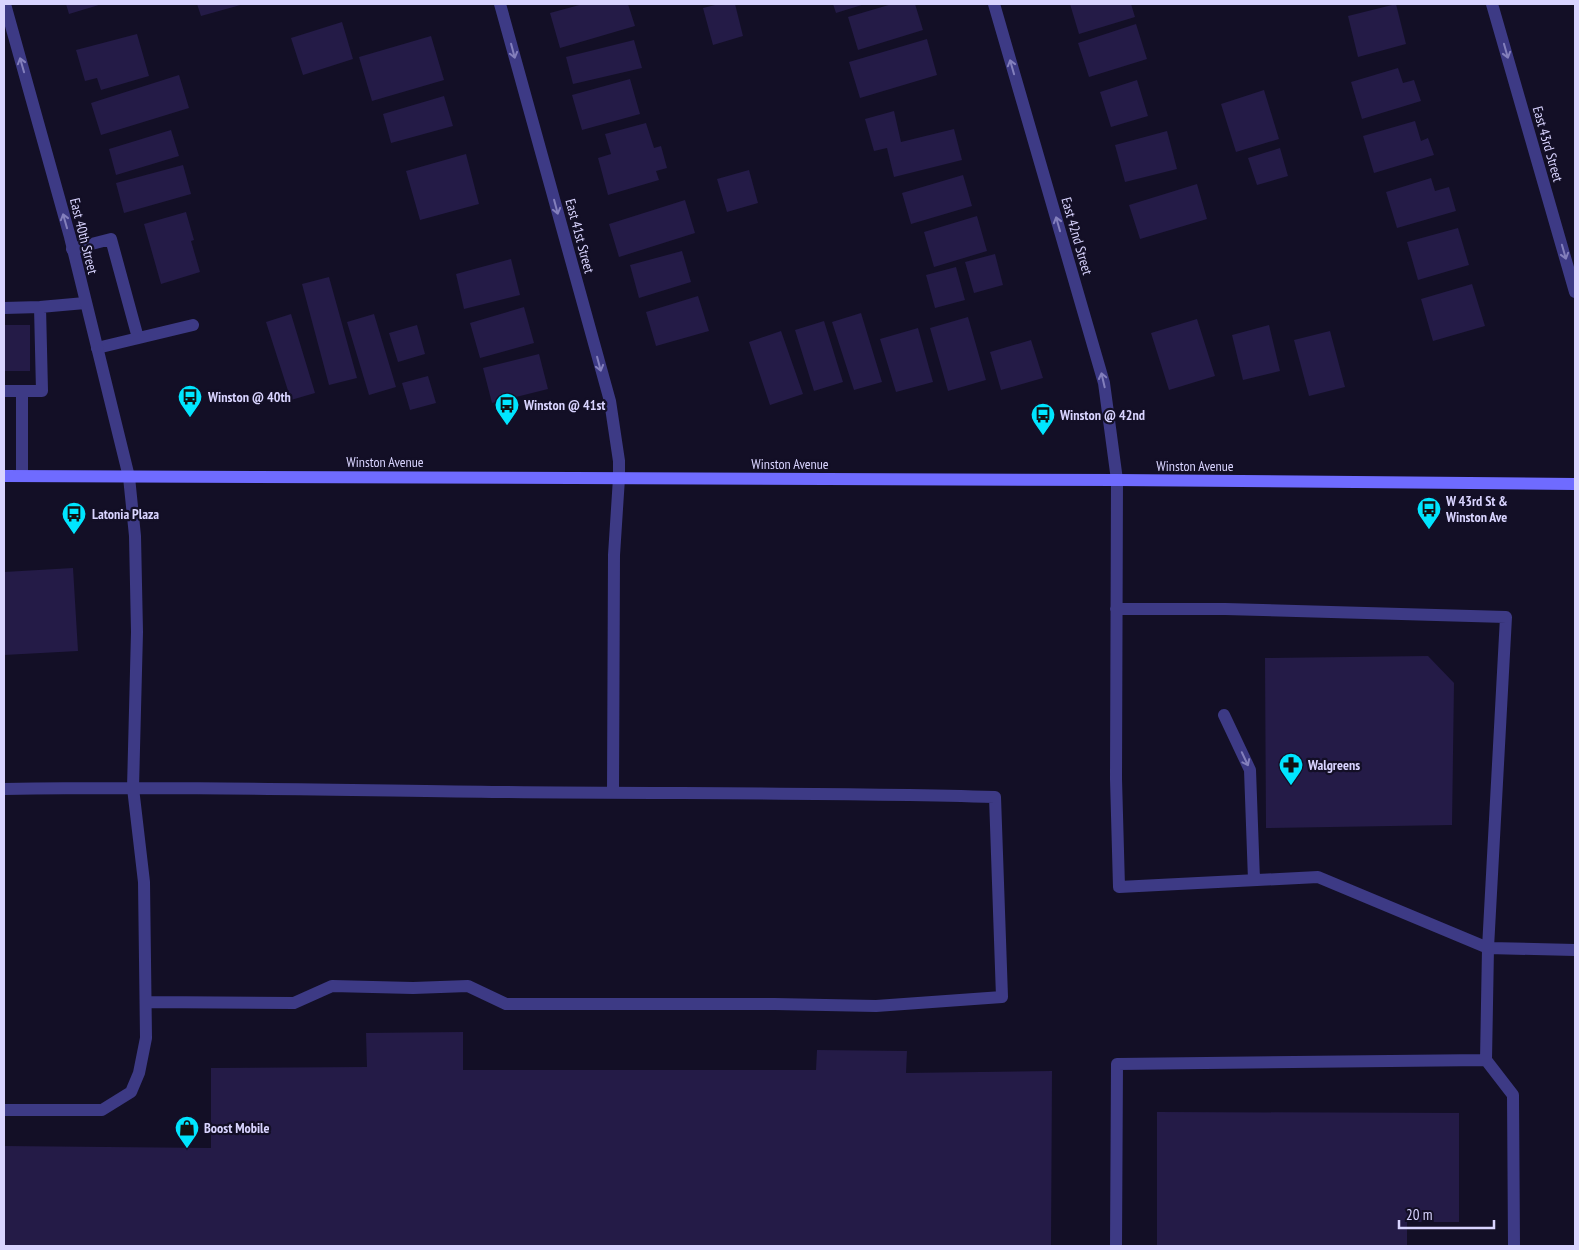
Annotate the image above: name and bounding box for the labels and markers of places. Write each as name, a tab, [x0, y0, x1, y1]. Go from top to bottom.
bus stop icon: Winston @ 40th	[177, 384, 203, 418]
place label: Winston @ 40th	[207, 388, 291, 406]
bus stop icon: Winston @ 41st	[494, 392, 520, 426]
place label: Winston @ 41st	[523, 396, 605, 414]
bus stop icon: Winston @ 42nd	[1030, 402, 1056, 436]
place label: Winston @ 42nd	[1059, 406, 1145, 424]
place label: W 43rd St & Winston Ave	[1445, 492, 1508, 526]
bus stop icon: W 43rd St & Winston Ave	[1416, 496, 1442, 530]
bus stop icon: Latonia Plaza	[61, 501, 87, 535]
place label: Latonia Plaza	[92, 505, 159, 523]
pharmacy icon: Walgreens	[1278, 752, 1304, 786]
place label: Walgreens	[1307, 756, 1360, 774]
shop icon: Boost Mobile	[174, 1115, 200, 1149]
place label: Boost Mobile	[204, 1119, 269, 1137]

